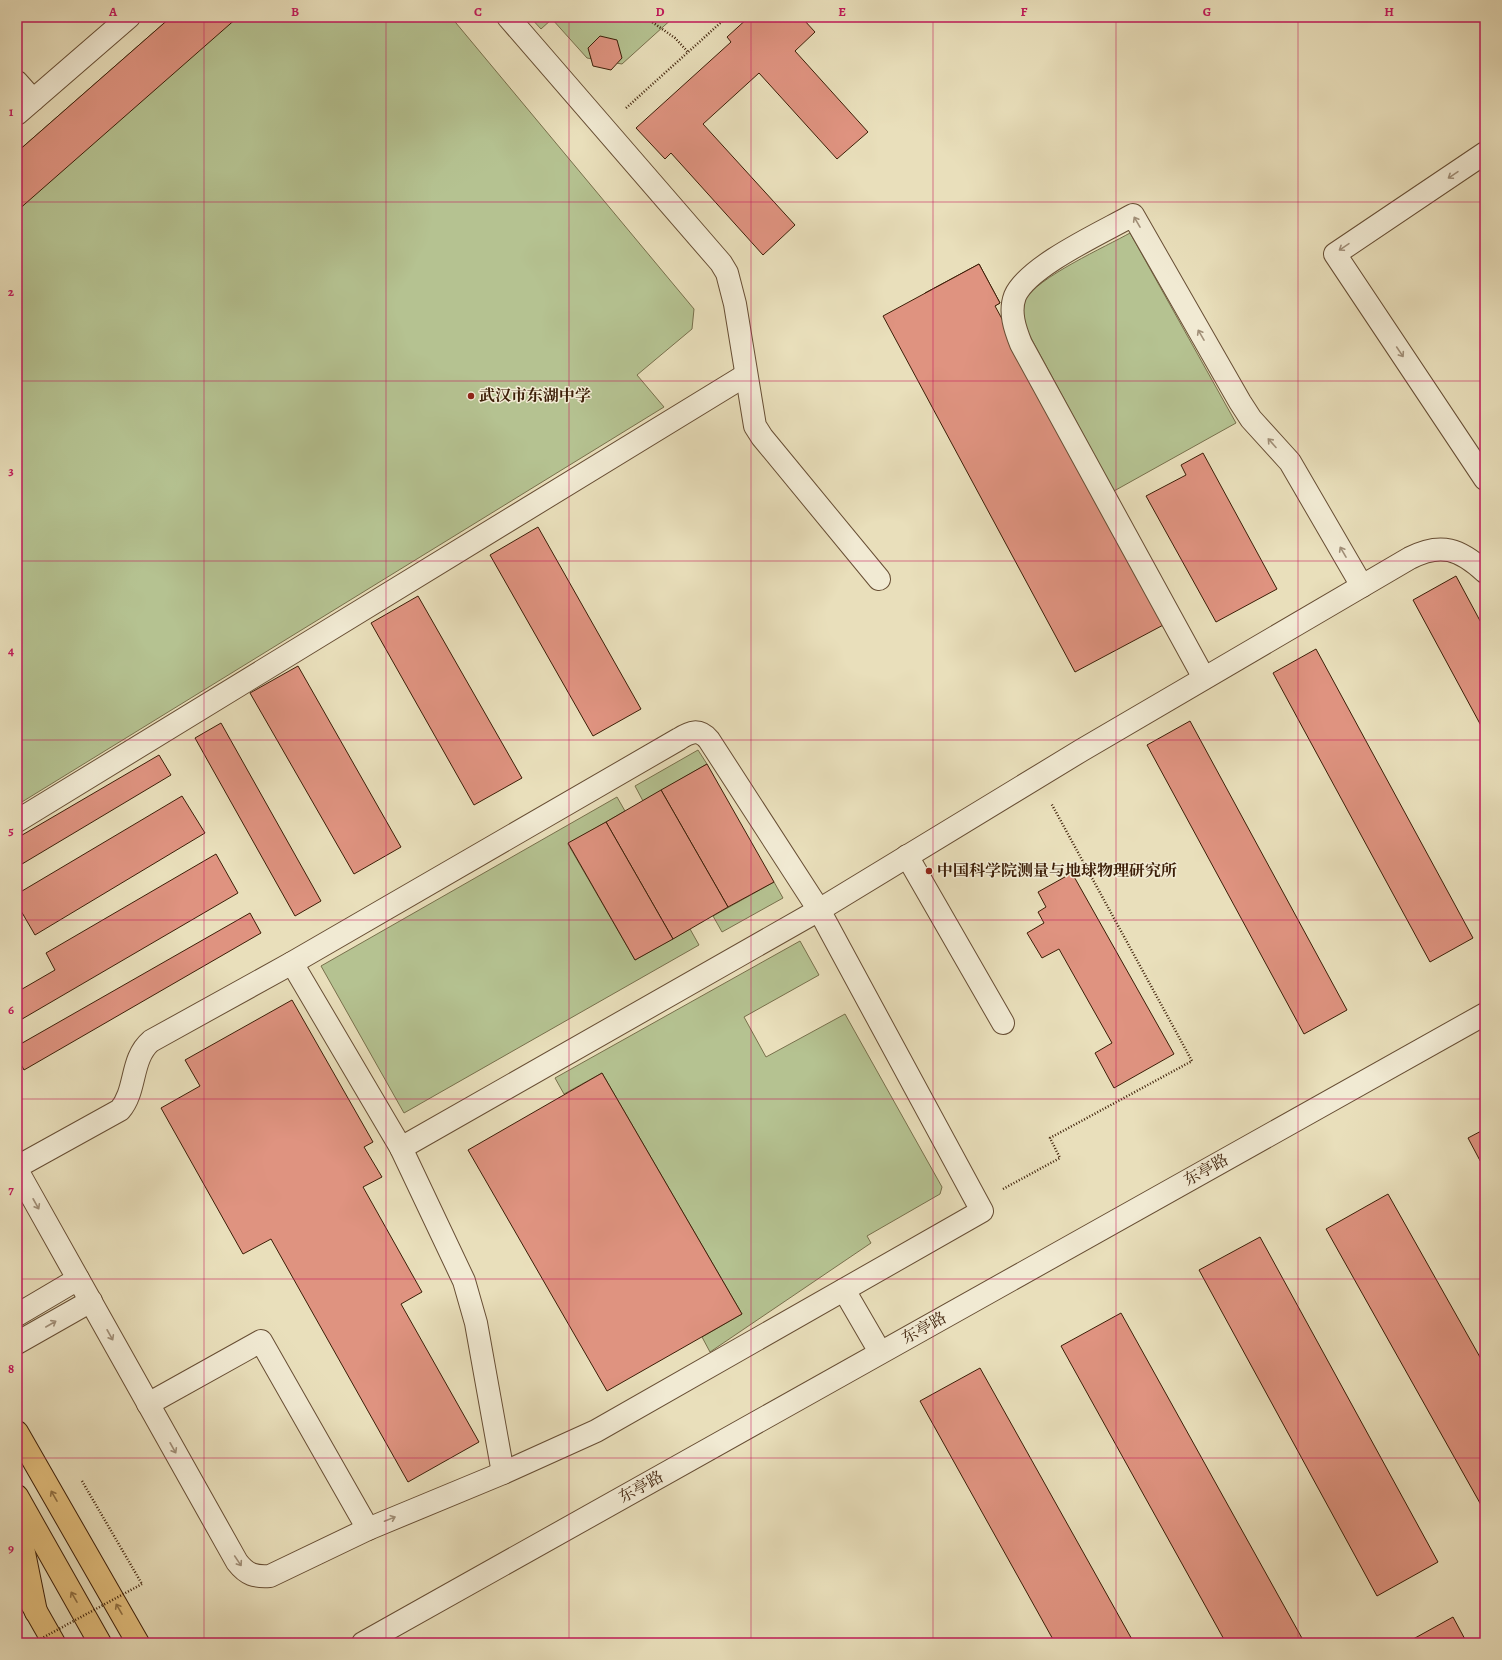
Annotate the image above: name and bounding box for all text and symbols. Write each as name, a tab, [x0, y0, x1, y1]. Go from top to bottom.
text: A	[108, 3, 118, 20]
text: B	[291, 3, 299, 20]
text: C	[474, 3, 482, 20]
text: D	[655, 3, 665, 20]
text: E	[838, 3, 846, 20]
text: F	[1021, 3, 1028, 20]
text: G	[1203, 3, 1211, 20]
text: H	[1384, 3, 1394, 20]
text: 1	[9, 103, 14, 120]
one-way arrow	[1447, 171, 1458, 179]
one-way arrow	[1132, 216, 1140, 228]
one-way arrow	[1339, 243, 1350, 251]
text: 2	[8, 283, 15, 300]
one-way arrow	[1197, 329, 1205, 341]
one-way arrow	[1396, 346, 1404, 357]
place label: 武汉市东湖中学	[479, 385, 591, 407]
marker: 武汉市东湖中学	[466, 391, 476, 401]
one-way arrow	[1268, 438, 1277, 448]
text: 3	[8, 462, 14, 479]
one-way arrow	[1338, 546, 1346, 558]
text: 4	[8, 642, 14, 659]
text: 5	[8, 822, 14, 839]
place label: 中国科学院测量与地球物理研究所	[937, 860, 1177, 882]
marker: 中国科学院测量与地球物理研究所	[924, 866, 934, 876]
text: 6	[8, 1001, 14, 1018]
street label: 东亭路	[1180, 1149, 1232, 1191]
text: 7	[8, 1181, 14, 1198]
one-way arrow	[33, 1198, 41, 1210]
street label: 东亭路	[898, 1307, 950, 1349]
one-way arrow	[45, 1319, 57, 1327]
one-way arrow	[106, 1329, 114, 1341]
text: 8	[8, 1360, 14, 1377]
one-way arrow	[170, 1442, 178, 1454]
street label: 东亭路	[615, 1466, 667, 1508]
one-way arrow	[49, 1491, 57, 1503]
one-way arrow	[384, 1515, 396, 1523]
text: 9	[8, 1540, 14, 1557]
one-way arrow	[233, 1556, 242, 1567]
one-way arrow	[70, 1591, 77, 1603]
one-way arrow	[114, 1603, 122, 1615]

